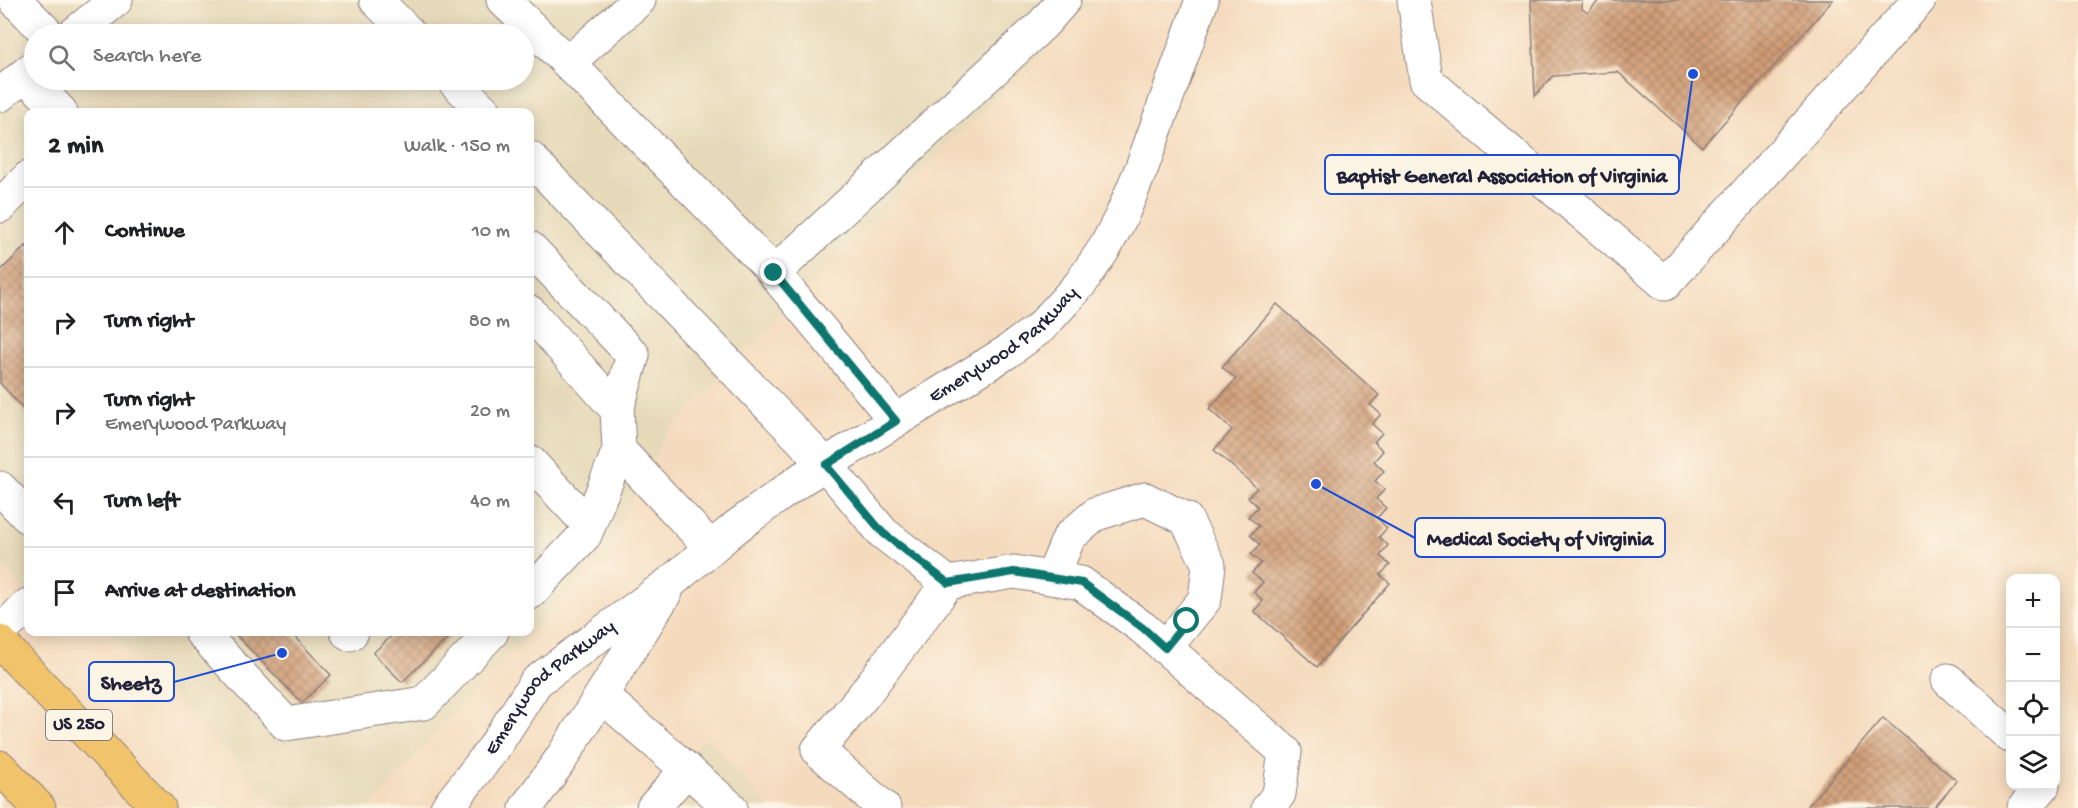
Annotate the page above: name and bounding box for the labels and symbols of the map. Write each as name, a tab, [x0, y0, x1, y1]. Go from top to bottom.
callout: Baptist General Association of Virginia	[1325, 155, 1679, 194]
text: Baptist General Association of Virginia	[1336, 166, 1669, 191]
route end	[760, 259, 786, 285]
street label: Emerywood Parkway	[925, 282, 1083, 409]
callout: Medical Society of Virginia	[1415, 518, 1665, 557]
text: Medical Society of Virginia	[1427, 529, 1655, 554]
route start	[1173, 607, 1199, 633]
street label: Emerywood Parkway	[480, 615, 620, 760]
callout: Sheetz	[89, 662, 174, 701]
text: Sheetz	[101, 673, 163, 698]
road number: US 250	[46, 710, 112, 740]

